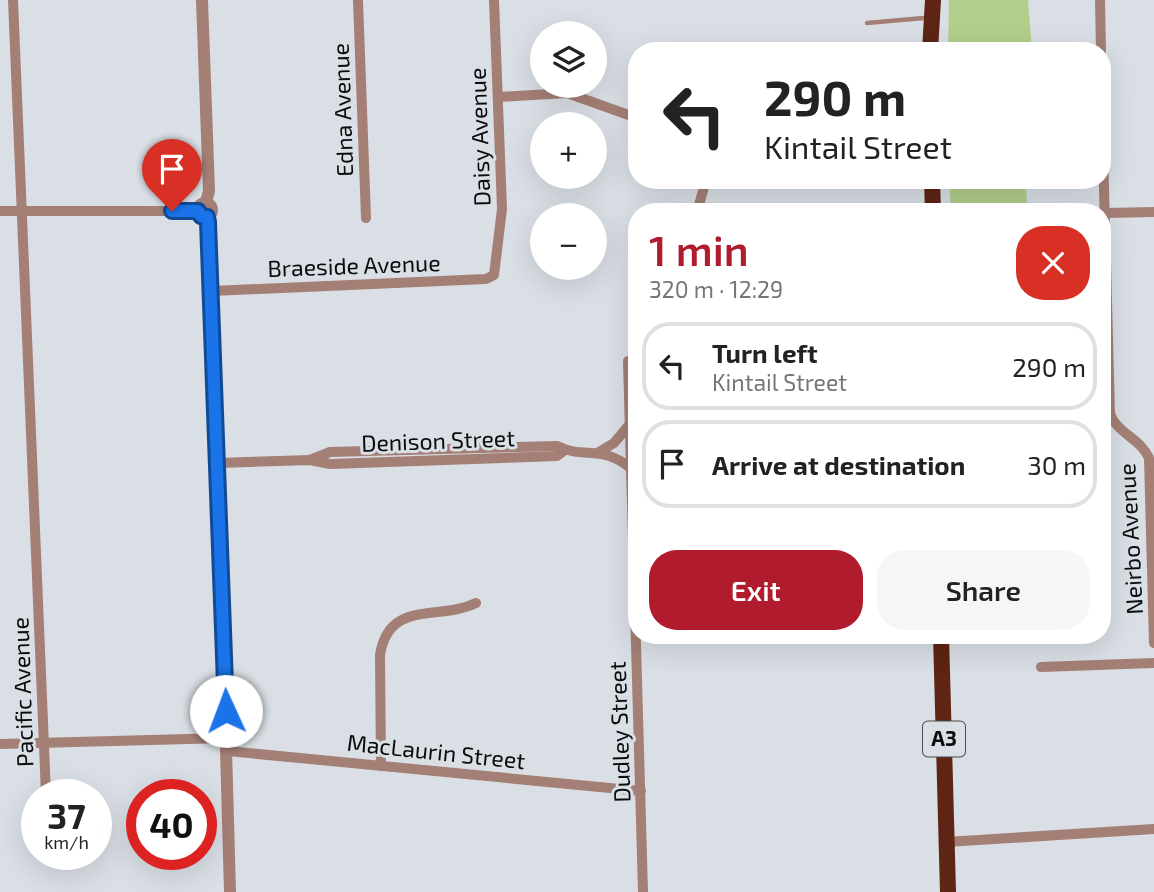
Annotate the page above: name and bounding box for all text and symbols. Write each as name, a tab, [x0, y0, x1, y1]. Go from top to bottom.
map controls	[530, 21, 607, 280]
button: layers	[530, 21, 607, 98]
street label: Edna Avenue	[326, 43, 358, 177]
street label: Daisy Avenue	[463, 67, 495, 207]
text: 290 m	[764, 67, 906, 126]
icon: left	[649, 70, 740, 161]
button: +	[530, 112, 607, 189]
text: Kintail Street	[764, 127, 952, 165]
pin	[142, 139, 202, 211]
icon: arrive	[153, 150, 191, 188]
button: −	[530, 203, 607, 280]
text: 1 min	[649, 224, 749, 274]
button: close	[1016, 226, 1090, 300]
street label: Braeside Avenue	[267, 248, 441, 282]
text: 320 m · 12:29	[649, 275, 783, 303]
text: Turn left	[712, 337, 818, 368]
icon: left	[653, 347, 691, 385]
text: 290 m	[1012, 351, 1086, 382]
text: Kintail Street	[712, 368, 847, 396]
street label: Denison Street	[361, 423, 516, 457]
icon: arrive	[653, 445, 691, 483]
text: Arrive at destination	[712, 449, 965, 480]
text: 30 m	[1027, 449, 1086, 480]
street label: Neirbo Avenue	[1112, 463, 1148, 615]
button: Exit	[649, 550, 863, 630]
button: Share	[877, 550, 1090, 630]
street label: Pacific Avenue	[5, 617, 39, 767]
street label: Dudley Street	[603, 661, 635, 803]
position arrow	[189, 674, 263, 748]
road number: A3	[923, 722, 965, 756]
street label: MacLaurin Street	[346, 728, 527, 774]
speed limit sign: 40	[126, 779, 217, 870]
text: 37	[47, 794, 86, 836]
text: km/h	[44, 831, 89, 853]

